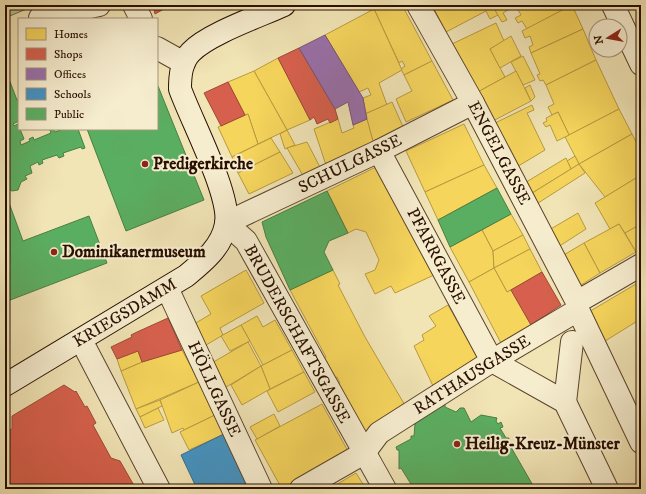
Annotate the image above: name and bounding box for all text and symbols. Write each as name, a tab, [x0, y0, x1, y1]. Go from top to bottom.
legend	[18, 18, 158, 130]
north arrow	[588, 18, 628, 58]
text: Homes	[54, 27, 88, 42]
text: N	[591, 34, 607, 45]
text: Shops	[54, 47, 82, 62]
text: Offices	[54, 67, 86, 82]
text: Schools	[54, 87, 91, 102]
street label: ENGELGASSE	[462, 97, 536, 209]
text: Public	[54, 107, 84, 122]
street label: SCHULGASSE	[295, 129, 405, 199]
place label: Predigerkirche	[153, 153, 253, 175]
marker: Predigerkirche	[140, 159, 150, 169]
street label: PFARRGASSE	[401, 204, 471, 308]
place label: Dominikanermuseum	[62, 241, 206, 263]
street label: BRUDERSCHAFTSGASSE	[239, 241, 355, 427]
marker: Dominikanermuseum	[49, 247, 59, 257]
street label: KRIEGSDAMM	[69, 273, 181, 353]
street label: RATHAUSGASSE	[409, 330, 535, 420]
street label: HÖLLGASSE	[182, 338, 246, 440]
place label: Heilig-Kreuz-Münster	[465, 433, 621, 455]
marker: Heilig-Kreuz-Münster	[452, 439, 462, 449]

